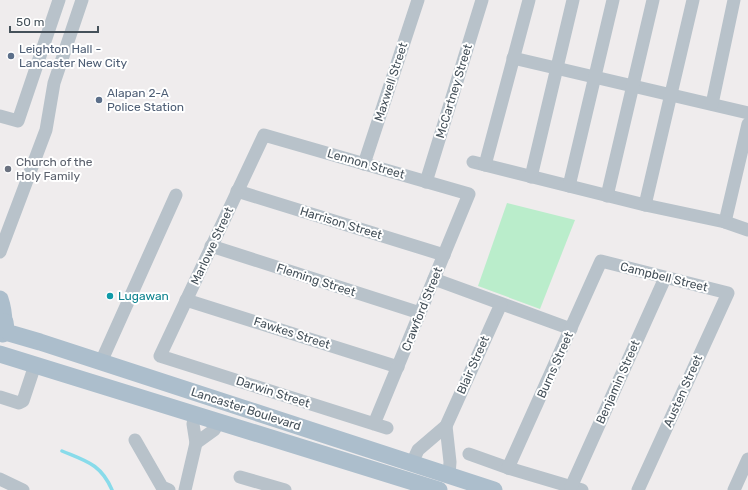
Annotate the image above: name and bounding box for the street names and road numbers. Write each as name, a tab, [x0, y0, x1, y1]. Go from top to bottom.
street label: Maxwell Street	[372, 40, 410, 123]
street label: McCartney Street	[433, 42, 475, 140]
street label: Lennon Street	[326, 146, 407, 182]
street label: Harrison Street	[298, 204, 384, 242]
street label: Marlowe Street	[188, 205, 236, 287]
street label: Campbell Street	[619, 259, 710, 295]
street label: Fleming Street	[275, 261, 358, 299]
street label: Crawford Street	[399, 265, 445, 353]
street label: Fawkes Street	[252, 314, 332, 352]
street label: Burns Street	[534, 330, 576, 400]
street label: Blair Street	[454, 333, 492, 396]
street label: Benjamin Street	[593, 338, 643, 426]
street label: Austen Street	[661, 352, 705, 429]
street label: Darwin Street	[234, 373, 312, 411]
street label: Lancaster Boulevard	[189, 385, 303, 433]

